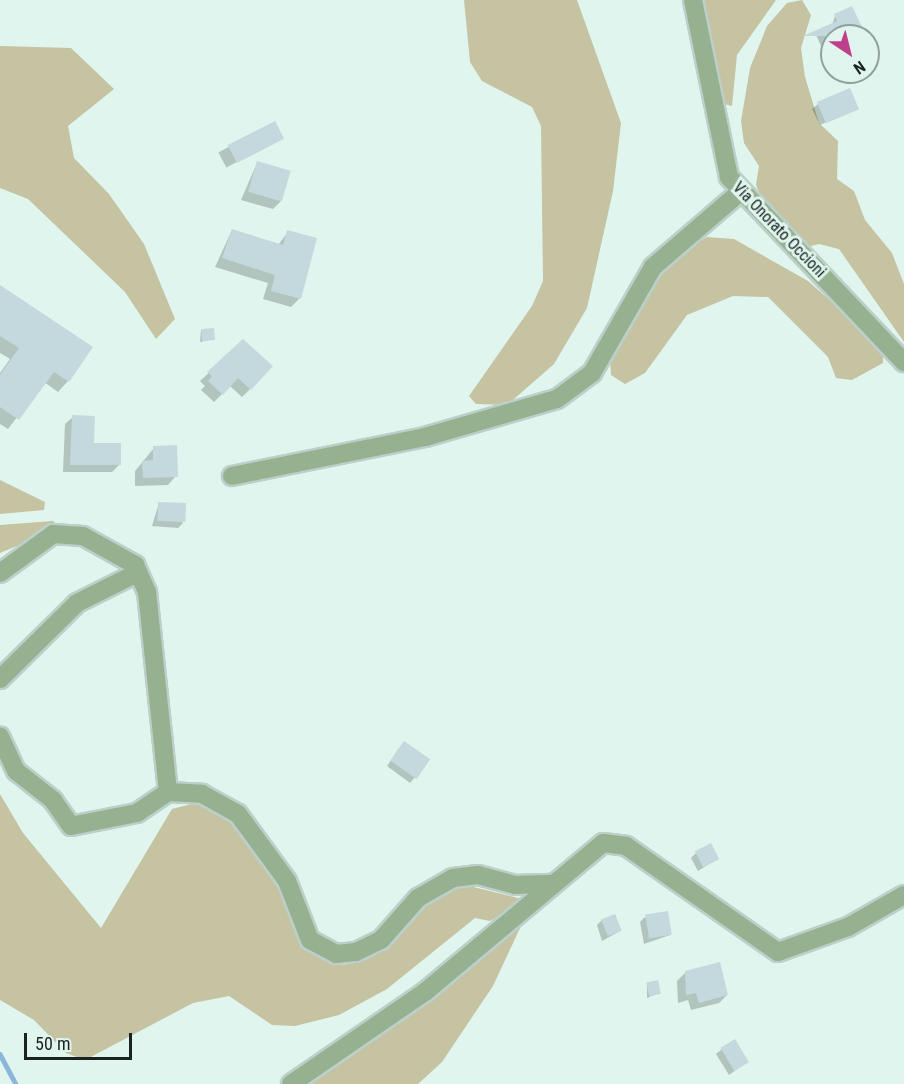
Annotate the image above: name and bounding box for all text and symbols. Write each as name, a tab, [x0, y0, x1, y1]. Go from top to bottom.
north arrow	[820, 24, 880, 84]
text: N	[850, 57, 869, 78]
street label: Via Onorato Occioni	[729, 178, 829, 282]
scale bar	[27, 1021, 135, 1059]
text: 50 m	[35, 1033, 70, 1054]

